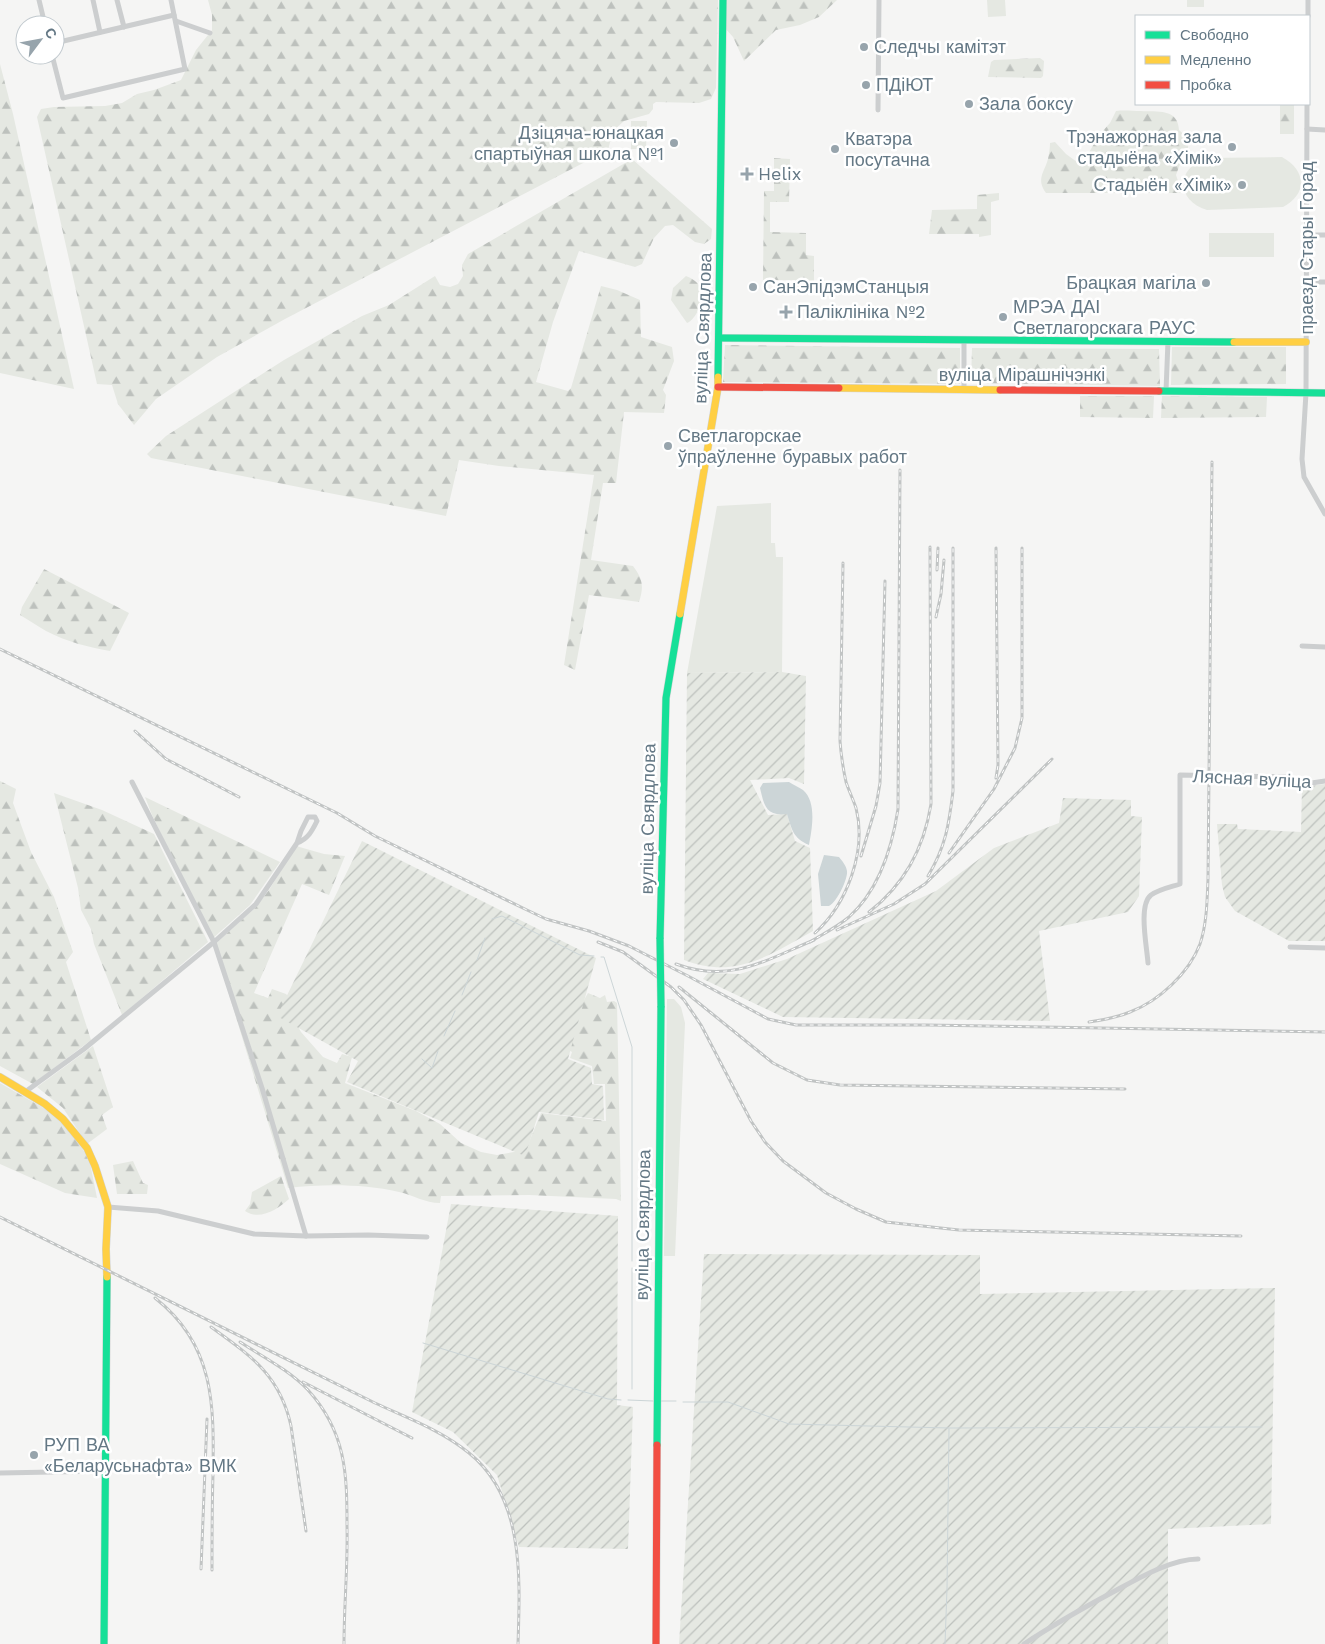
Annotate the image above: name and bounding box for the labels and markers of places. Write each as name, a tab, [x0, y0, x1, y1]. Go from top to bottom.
place label: Следчы камітэт	[874, 36, 1006, 57]
marker: Следчы камітэт	[858, 41, 870, 53]
place label: ПДіЮТ	[876, 74, 933, 95]
marker: ПДіЮТ	[860, 79, 872, 91]
place label: Зала боксу	[979, 93, 1073, 114]
marker: Зала боксу	[963, 98, 975, 110]
place label: Дзіцяча-юнацкая спартыўная школа №1	[474, 122, 664, 164]
place label: Трэнажорная зала стадыёна «Хімік»	[1066, 126, 1223, 168]
place label: Кватэра посутачна	[845, 128, 931, 170]
marker: Дзіцяча-юнацкая спартыўная школа №1	[668, 137, 680, 149]
marker: Трэнажорная зала стадыёна «Хімік»	[1226, 141, 1238, 153]
marker: Кватэра посутачна	[829, 143, 841, 155]
place label: Helix	[758, 163, 801, 184]
marker: Helix	[740, 167, 754, 181]
place label: Стадыён «Хімік»	[1093, 174, 1232, 195]
marker: Стадыён «Хімік»	[1236, 179, 1248, 191]
place label: Брацкая магіла	[1066, 272, 1197, 293]
place label: СанЭпідэмСтанцыя	[763, 276, 929, 297]
marker: Брацкая магіла	[1200, 277, 1212, 289]
marker: СанЭпідэмСтанцыя	[747, 281, 759, 293]
place label: МРЭА ДАІ Светлагорскага РАУС	[1013, 296, 1195, 338]
place label: Паліклініка №2	[797, 301, 926, 322]
marker: Паліклініка №2	[779, 305, 793, 319]
marker: МРЭА ДАІ Светлагорскага РАУС	[997, 311, 1009, 323]
place label: Светлагорскае ўпраўленне буравых работ	[678, 425, 907, 467]
marker: Светлагорскае ўпраўленне буравых работ	[662, 440, 674, 452]
place label: РУП ВА «Беларусьнафта» ВМК	[44, 1434, 237, 1476]
marker: РУП ВА «Беларусьнафта» ВМК	[28, 1449, 40, 1461]

